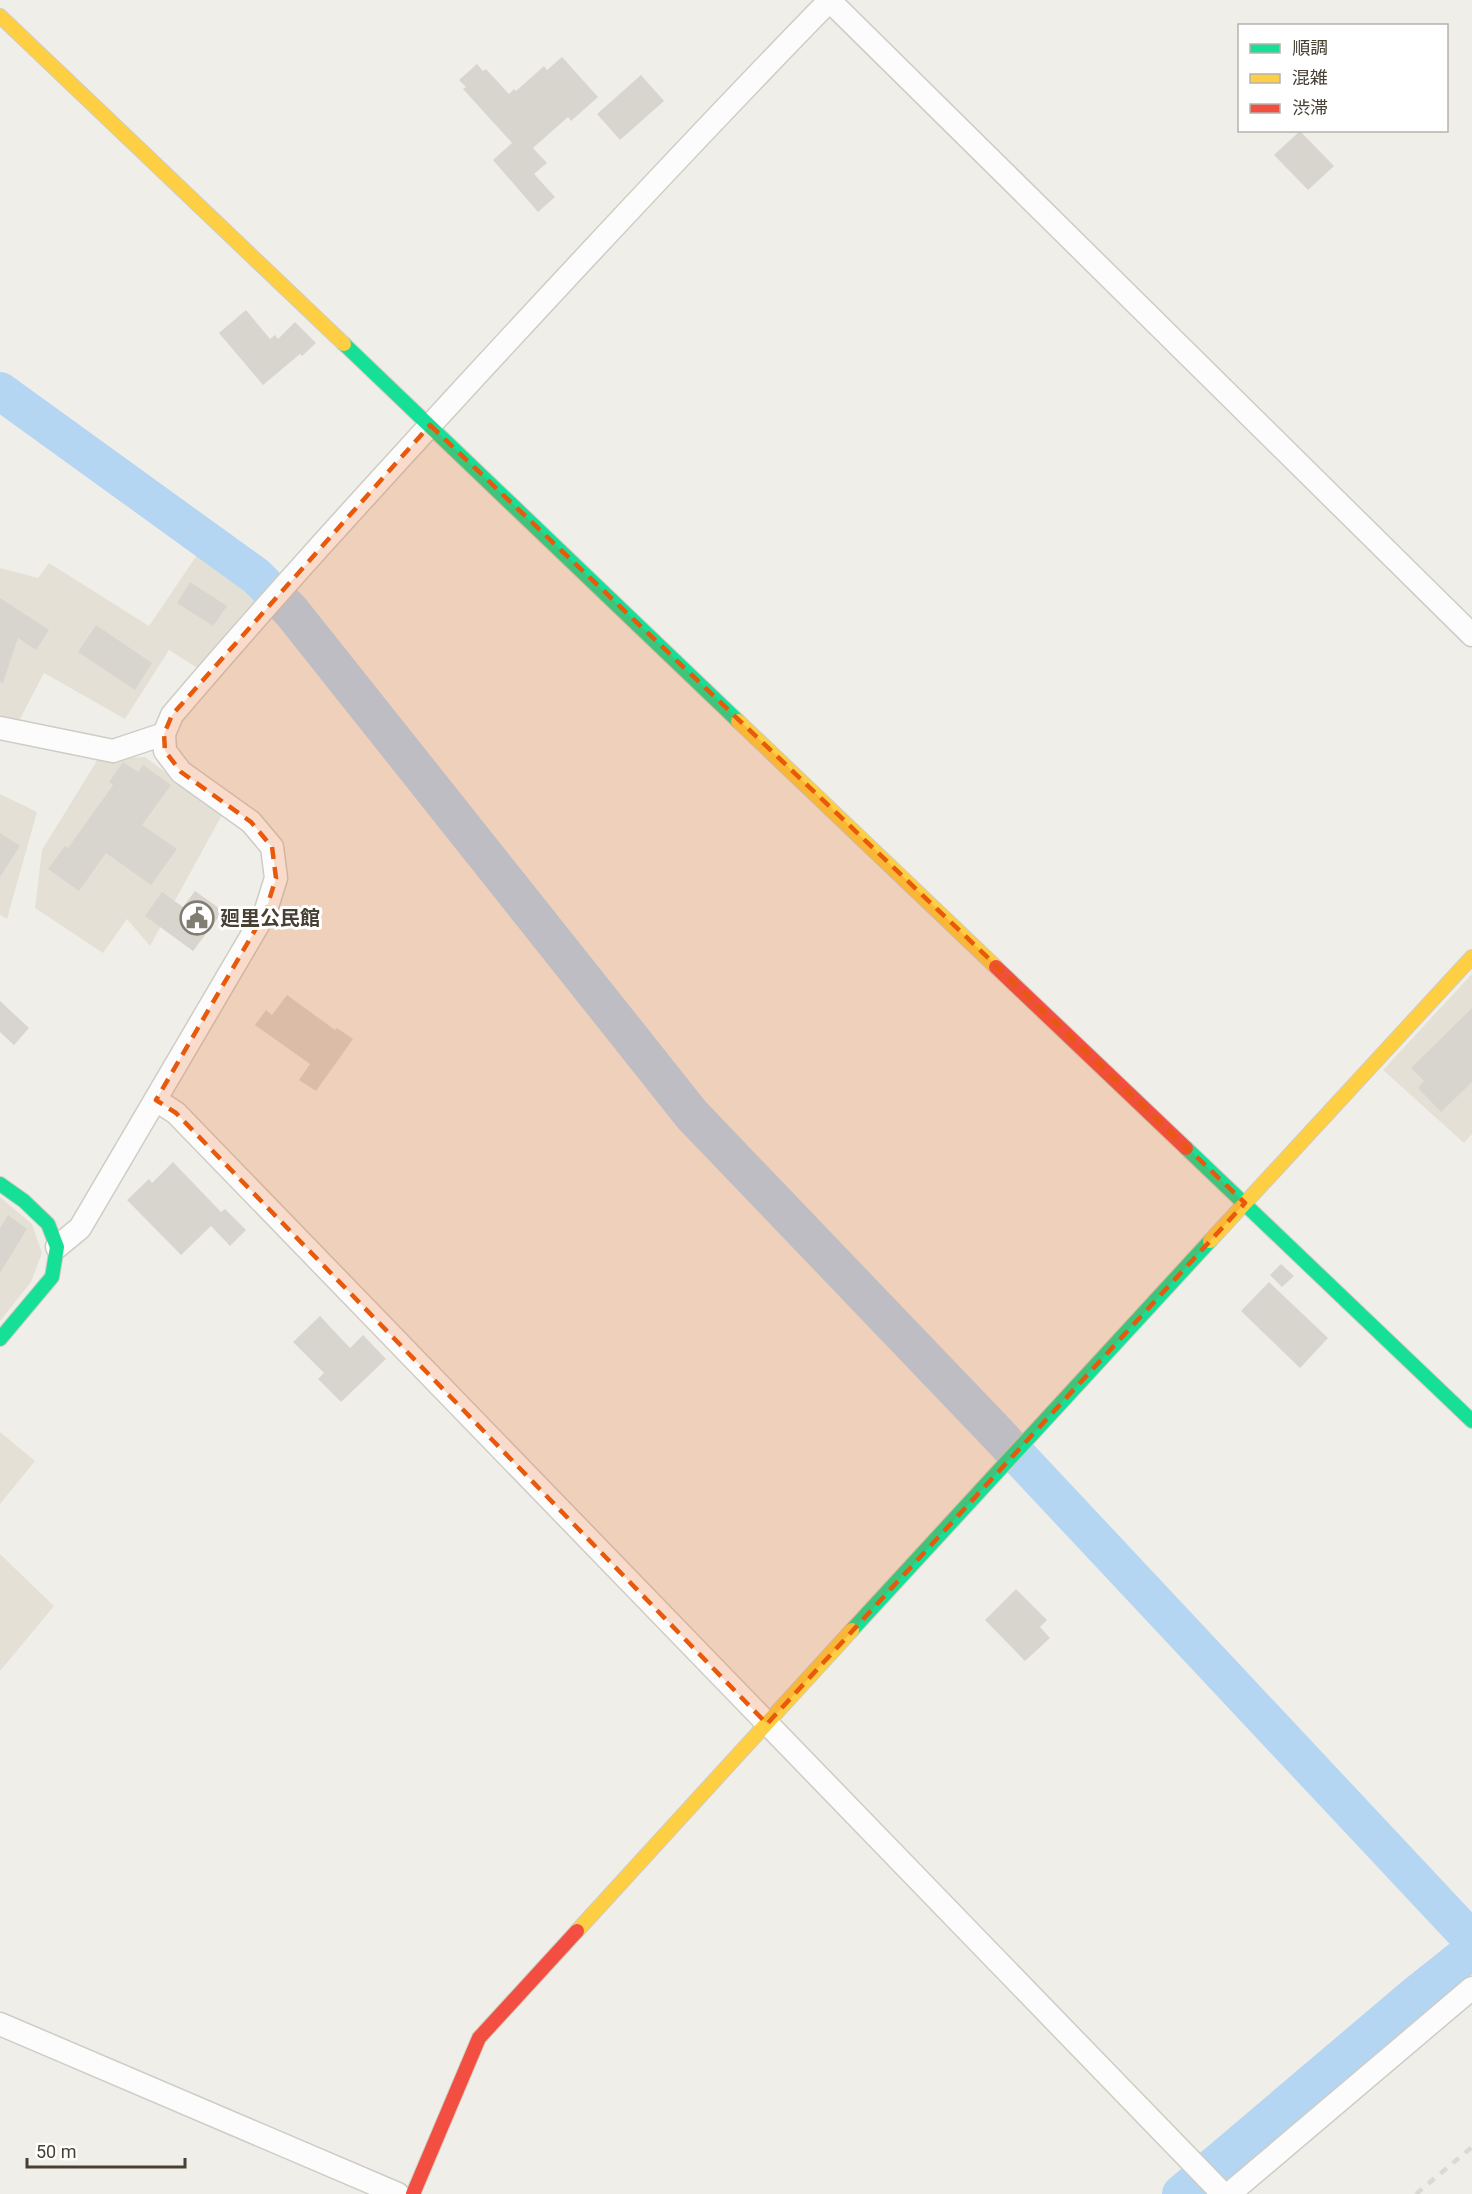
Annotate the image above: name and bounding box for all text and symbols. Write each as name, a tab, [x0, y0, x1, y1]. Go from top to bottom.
legend	[1238, 24, 1448, 132]
text: 順調	[1292, 37, 1328, 58]
text: 混雑	[1292, 67, 1328, 88]
text: 渋滞	[1292, 97, 1328, 118]
public building icon: 廻里公民館	[179, 900, 215, 936]
place label: 廻里公民館	[220, 906, 320, 930]
scale bar	[27, 2131, 184, 2169]
text: 50 m	[36, 2141, 76, 2162]

